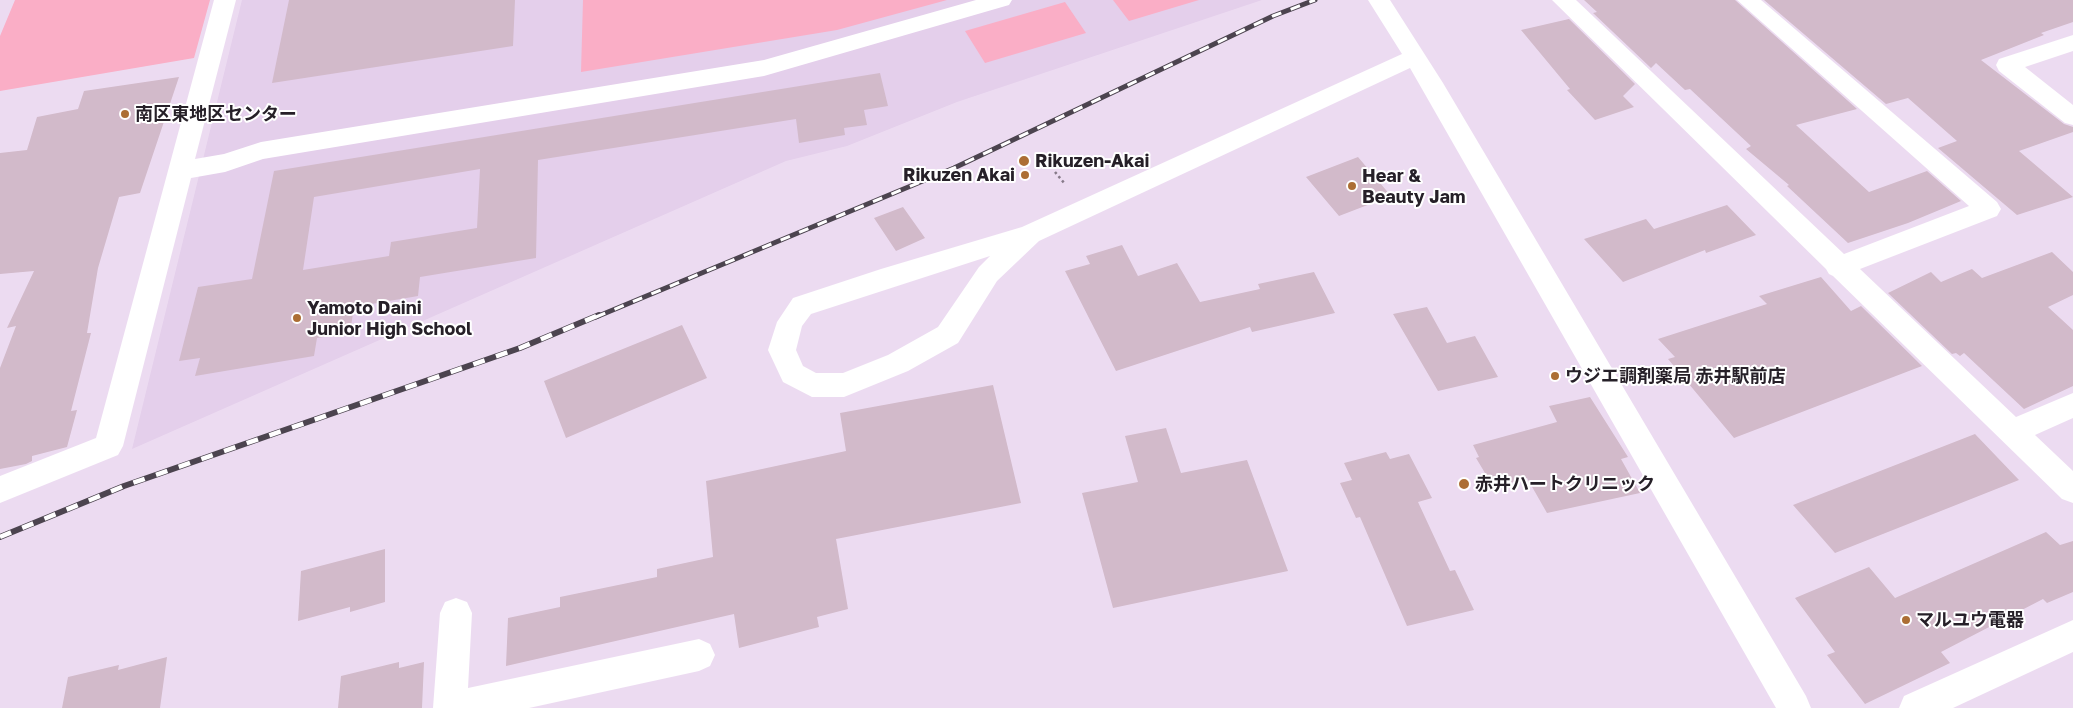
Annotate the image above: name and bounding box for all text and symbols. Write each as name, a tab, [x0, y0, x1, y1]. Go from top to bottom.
place label: 南区東地区センター	[135, 103, 297, 125]
marker: 南区東地区センター	[119, 108, 131, 120]
place label: Rikuzen-Akai	[1035, 150, 1149, 172]
marker: Rikuzen-Akai	[1017, 154, 1031, 168]
place label: Rikuzen Akai	[903, 164, 1015, 186]
place label: Hear & Beauty Jam	[1362, 165, 1466, 208]
marker: Rikuzen Akai	[1019, 169, 1031, 181]
marker: Hear & Beauty Jam	[1346, 180, 1358, 192]
place label: Yamoto Daini Junior High School	[307, 297, 472, 340]
marker: Yamoto Daini Junior High School	[291, 312, 303, 324]
place label: ウジエ調剤薬局 赤井駅前店	[1565, 365, 1785, 387]
marker: ウジエ調剤薬局 赤井駅前店	[1549, 370, 1561, 382]
place label: 赤井ハートクリニック	[1475, 473, 1655, 495]
marker: 赤井ハートクリニック	[1457, 477, 1471, 491]
place label: マルユウ電器	[1916, 609, 2024, 631]
marker: マルユウ電器	[1900, 614, 1912, 626]

